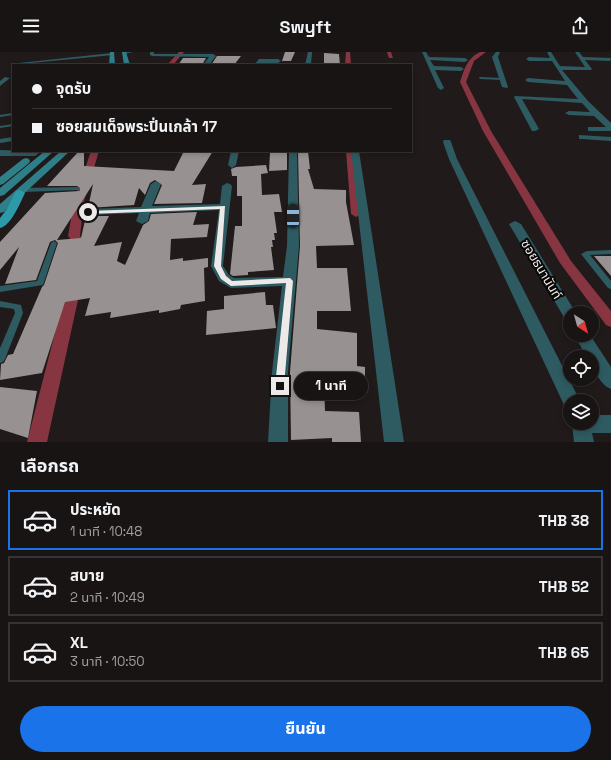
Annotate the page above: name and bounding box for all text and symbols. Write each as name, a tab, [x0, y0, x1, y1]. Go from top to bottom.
icon: menu	[20, 15, 42, 37]
text: Swyft	[280, 15, 331, 38]
icon: share	[569, 15, 591, 37]
text: จุดรับ	[56, 79, 91, 98]
text: ซอยสมเด็จพระปิ่นเกล้า 17	[56, 117, 217, 136]
route start	[79, 203, 97, 221]
car	[287, 204, 299, 228]
street label: ซอยธนานันท์	[517, 236, 566, 302]
north arrow	[563, 306, 599, 342]
map controls	[563, 306, 599, 430]
button: locate	[563, 350, 599, 386]
callout: 1 นาที	[294, 372, 368, 400]
route end	[271, 377, 289, 395]
text: 1 นาที	[315, 377, 347, 394]
button: layers	[563, 394, 599, 430]
text: เลือกรถ	[20, 454, 79, 477]
text: ประหยัด	[70, 500, 121, 519]
icon: car	[22, 502, 58, 538]
text: THB 38	[538, 511, 589, 530]
text: 1 นาที · 10:48	[70, 523, 142, 540]
text: สบาย	[70, 566, 104, 585]
icon: car	[22, 568, 58, 604]
text: THB 52	[539, 577, 589, 596]
text: 2 นาที · 10:49	[70, 589, 145, 606]
text: XL	[70, 633, 88, 652]
icon: car	[22, 634, 58, 670]
text: THB 65	[538, 643, 589, 662]
text: 3 นาที · 10:50	[70, 653, 145, 670]
button: ยืนยัน	[20, 706, 591, 752]

